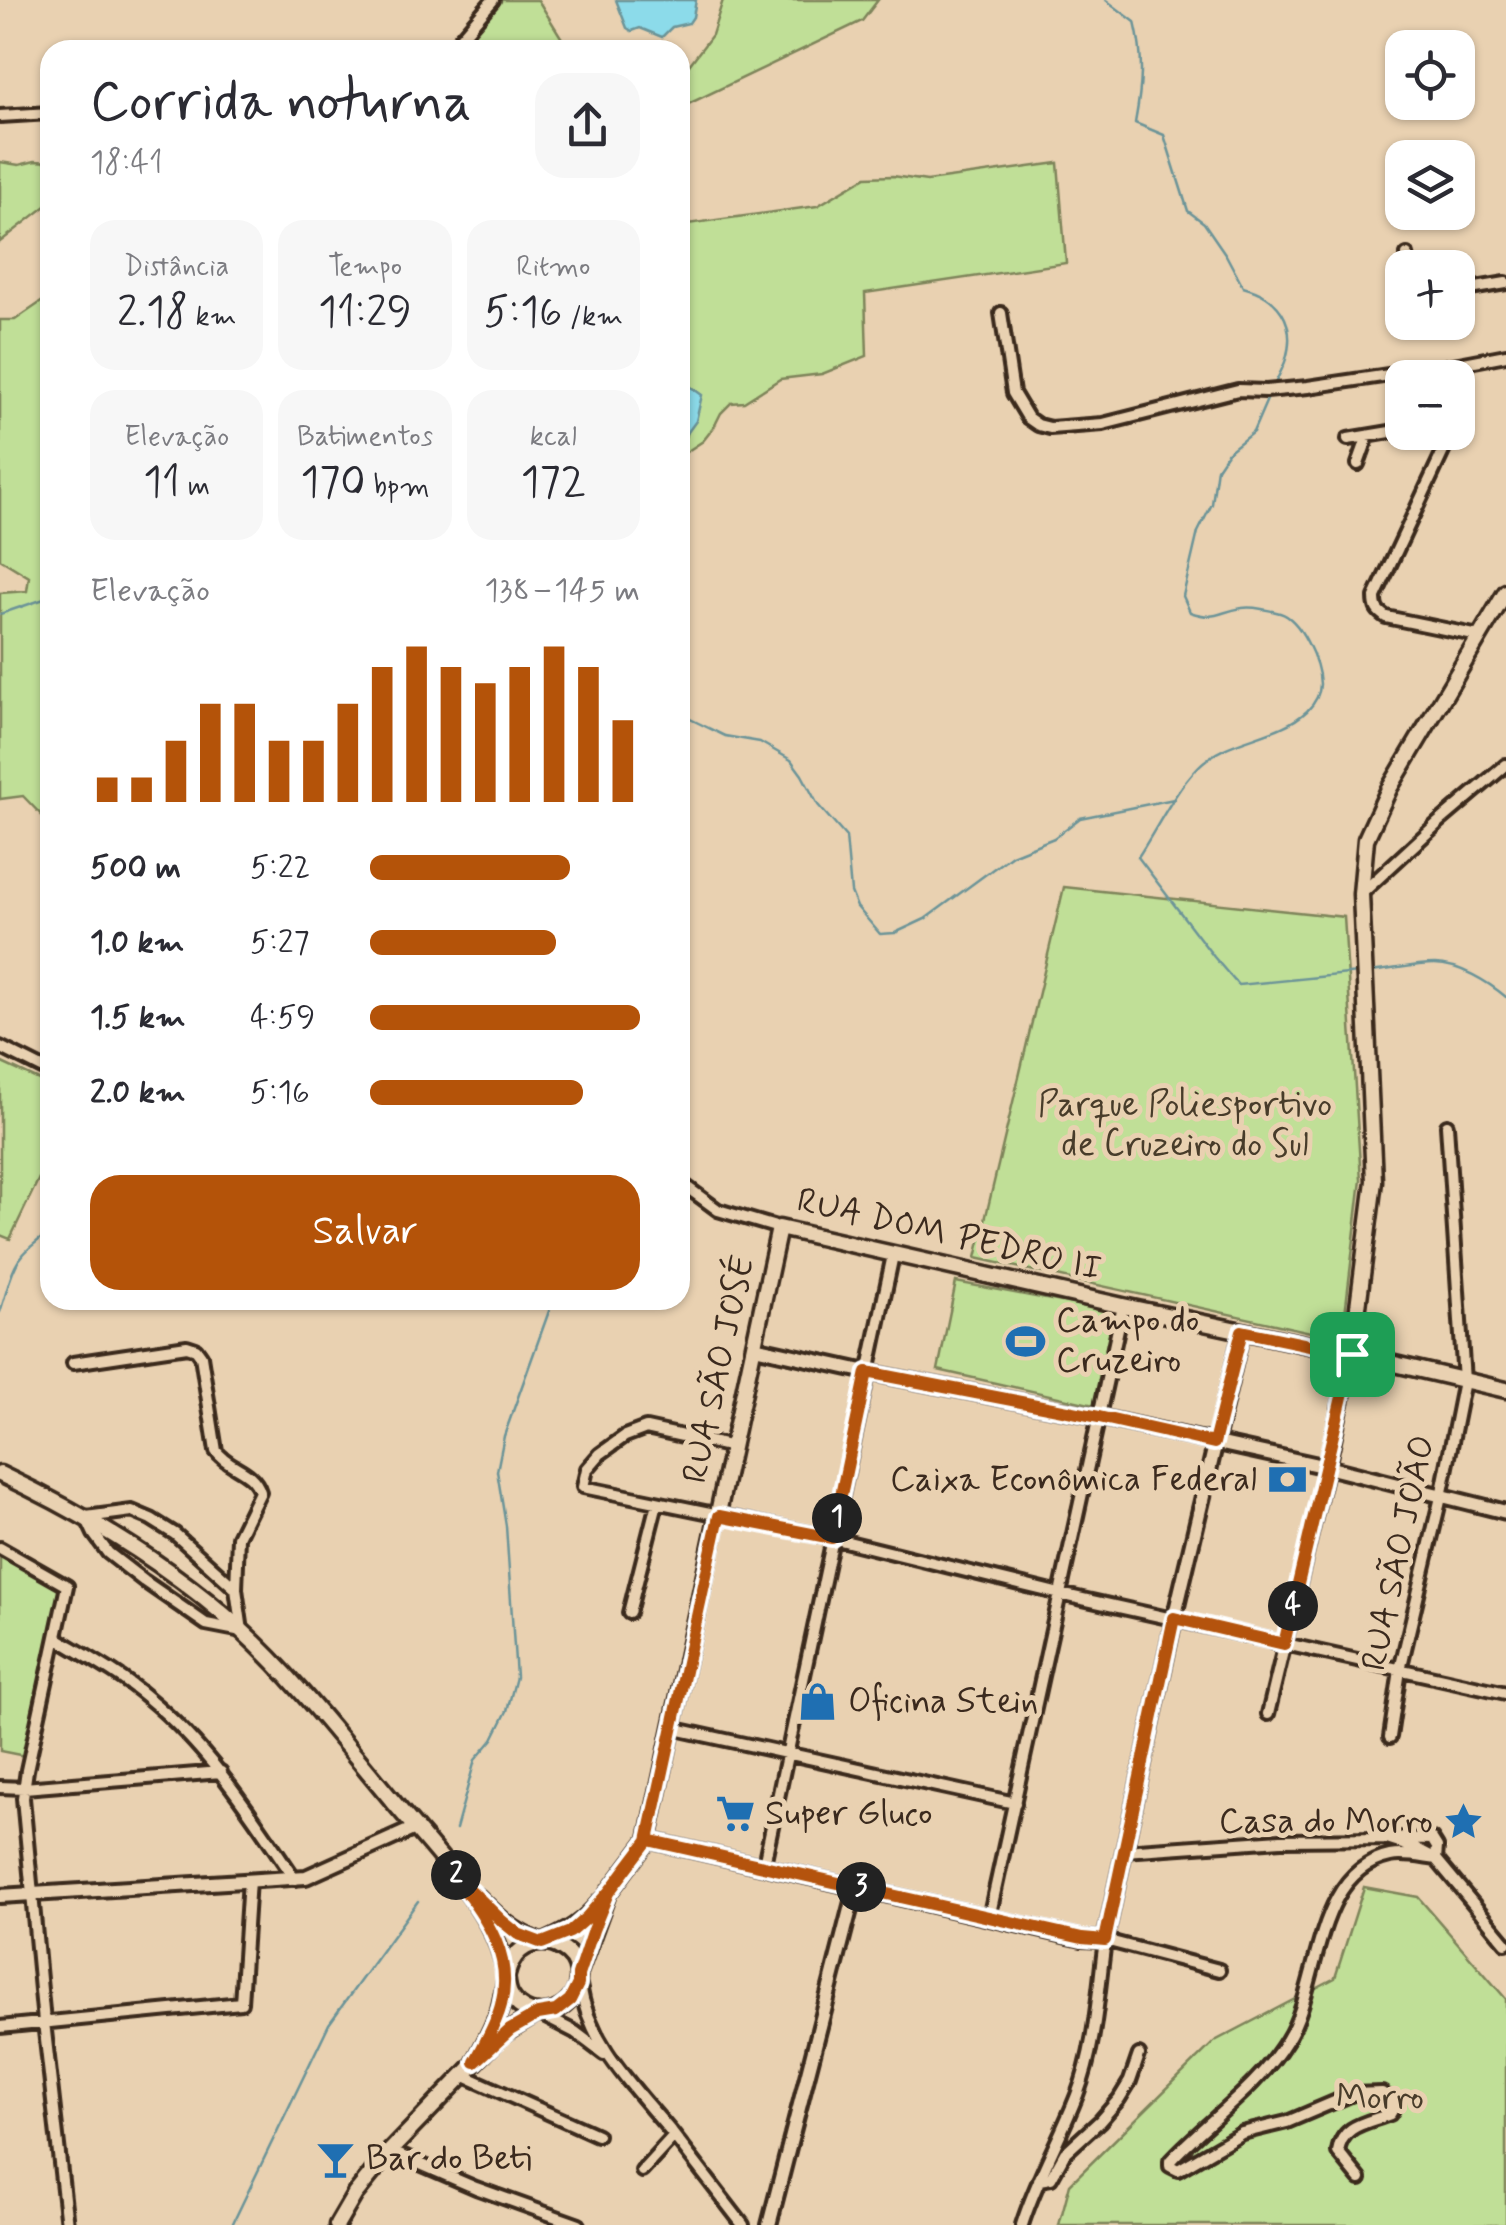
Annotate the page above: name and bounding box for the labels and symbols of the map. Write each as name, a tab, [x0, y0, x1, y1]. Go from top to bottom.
park label: Parque Poliesportivo de Cruzeiro do Sul	[1038, 1082, 1332, 1168]
street label: RUA DOM PEDRO II	[792, 1178, 1106, 1292]
street label: RUA SÃO JOSÉ	[671, 1250, 766, 1487]
place label: Campo do Cruzeiro	[1056, 1298, 1199, 1384]
pin	[1310, 1312, 1395, 1397]
sports icon: Campo do Cruzeiro	[1005, 1320, 1047, 1362]
street label: RUA SÃO JOÃO	[1352, 1431, 1446, 1675]
place label: Caixa Econômica Federal	[890, 1457, 1257, 1503]
bank icon: Caixa Econômica Federal	[1266, 1459, 1308, 1501]
pin: 1	[812, 1493, 862, 1543]
pin: 4	[1268, 1581, 1318, 1631]
place label: Oficina Stein	[848, 1679, 1038, 1725]
shop icon: Oficina Stein	[797, 1681, 839, 1723]
place label: Super Gluco	[765, 1791, 933, 1837]
supermarket icon: Super Gluco	[714, 1793, 756, 1835]
place label: Casa do Morro	[1219, 1799, 1433, 1845]
place icon: Casa do Morro	[1442, 1801, 1484, 1843]
pin: 2	[431, 1850, 481, 1900]
pin: 3	[836, 1862, 886, 1912]
park label: Morro	[1336, 2075, 1424, 2121]
place label: Bar do Beti	[366, 2136, 532, 2182]
bar icon: Bar do Beti	[315, 2138, 357, 2180]

